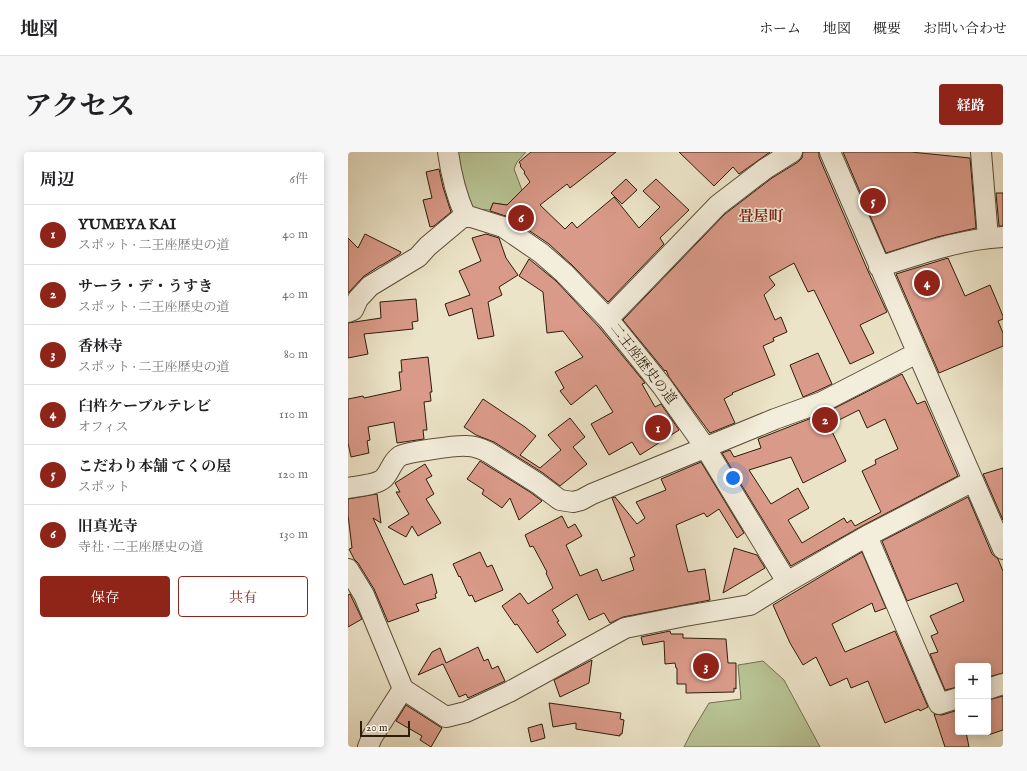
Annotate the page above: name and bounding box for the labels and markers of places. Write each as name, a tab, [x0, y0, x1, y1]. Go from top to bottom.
pin: 5	[860, 186, 886, 216]
pin: 6	[508, 203, 534, 233]
pin: 4	[914, 268, 940, 298]
pin: 2	[812, 405, 838, 435]
pin: 1	[645, 413, 671, 443]
pin: 3	[693, 651, 719, 681]

